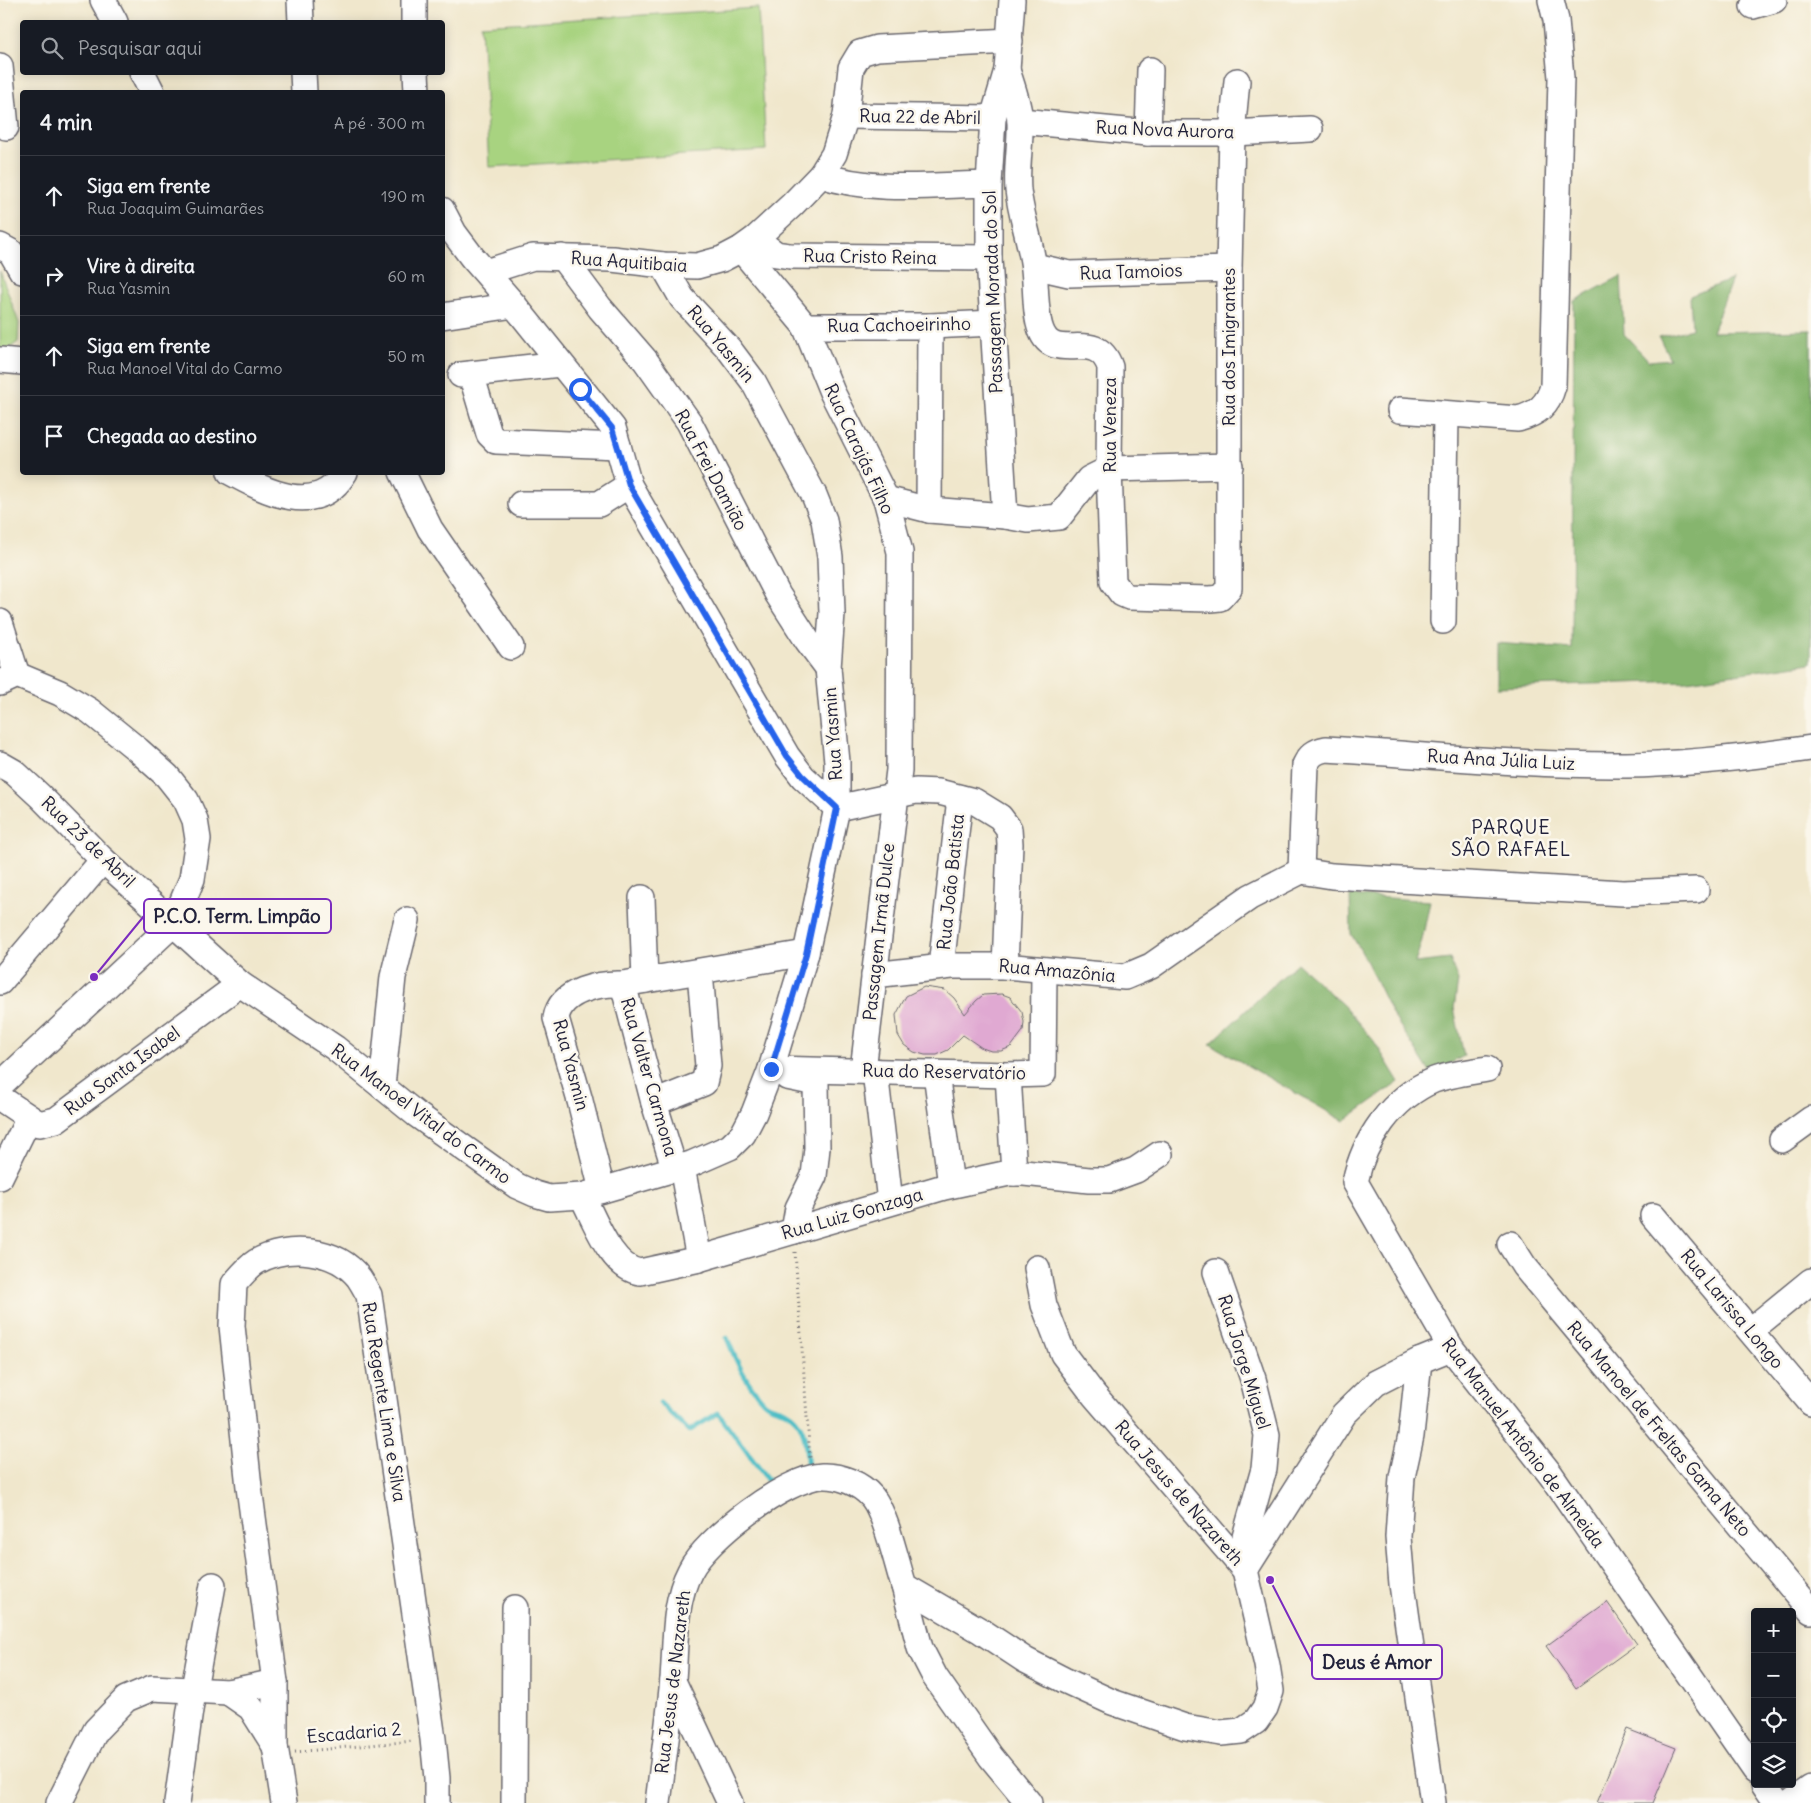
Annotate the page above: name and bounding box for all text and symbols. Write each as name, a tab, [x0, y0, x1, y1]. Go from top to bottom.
search box	[20, 20, 445, 75]
icon: search	[38, 34, 66, 62]
text: Pesquisar aqui	[78, 36, 202, 60]
street label: Rua 22 de Abril	[859, 104, 981, 129]
text: 4 min	[40, 109, 92, 136]
text: A pé · 300 m	[334, 113, 425, 133]
street label: Rua Nova Aurora	[1095, 116, 1235, 143]
text: Siga em frente	[87, 174, 210, 198]
icon: ahead	[40, 182, 68, 210]
text: 190 m	[381, 186, 425, 206]
street label: Passagem Morada do Sol	[977, 190, 1008, 394]
text: Rua Joaquim Guimarães	[87, 198, 264, 218]
street label: Rua Cristo Reina	[803, 244, 937, 269]
street label: Rua Aquitibaia	[570, 246, 688, 277]
text: Vire à direita	[87, 254, 195, 278]
street label: Rua Tamoios	[1079, 258, 1183, 285]
icon: right	[40, 262, 68, 290]
text: 60 m	[387, 266, 425, 286]
street label: Rua dos Imigrantes	[1217, 268, 1240, 426]
text: Rua Yasmin	[87, 278, 170, 298]
street label: Rua Yasmin	[682, 300, 760, 387]
street label: Rua Cachoeirinho	[827, 312, 971, 337]
text: Siga em frente	[87, 334, 210, 358]
icon: ahead	[40, 342, 68, 370]
text: 50 m	[387, 346, 425, 366]
text: Rua Manoel Vital do Carmo	[87, 358, 282, 378]
street label: Rua Veneza	[1098, 377, 1121, 473]
route start	[569, 378, 592, 401]
street label: Rua Carajás Filho	[819, 380, 900, 518]
street label: Rua Frei Damião	[670, 405, 753, 534]
icon: arrive	[40, 422, 68, 450]
text: Chegada ao destino	[87, 424, 257, 448]
street label: Rua Yasmin	[818, 686, 847, 782]
street label: Rua Ana Júlia Luiz	[1427, 744, 1576, 775]
street label: Rua 23 de Abril	[36, 791, 140, 892]
street label: Rua João Batista	[932, 813, 969, 951]
district label: PARQUE SÃO RAFAEL	[1451, 815, 1571, 861]
street label: Passagem Irmã Dulce	[858, 842, 899, 1022]
callout: P.C.O. Term. Limpão	[144, 899, 331, 933]
text: P.C.O. Term. Limpão	[153, 904, 321, 928]
street label: Rua Amazônia	[998, 954, 1116, 987]
street label: Rua Valter Carmona	[616, 995, 683, 1159]
street label: Rua Yasmin	[548, 1017, 595, 1113]
street label: Rua Santa Isabel	[59, 1021, 184, 1120]
street label: Rua Manoel Vital do Carmo	[327, 1038, 516, 1189]
route end	[760, 1058, 783, 1081]
street label: Rua do Reservatório	[862, 1059, 1026, 1084]
street label: Rua Luiz Gonzaga	[779, 1182, 925, 1245]
street label: Rua Larissa Longo	[1676, 1244, 1789, 1373]
street label: Rua Jorge Miguel	[1213, 1292, 1276, 1432]
street label: Rua Regente Lima e Silva	[357, 1300, 412, 1504]
street label: Rua Manoel de Freltas Gama Neto	[1562, 1316, 1756, 1541]
street label: Rua Manuel Antônio de Almeida	[1437, 1333, 1610, 1552]
street label: Rua Jesus de Nazareth	[1110, 1415, 1249, 1570]
street label: Rua Jesus de Nazareth	[650, 1589, 695, 1775]
map controls	[1751, 1608, 1796, 1788]
button: +	[1751, 1608, 1796, 1653]
callout: Deus é Amor	[1312, 1645, 1442, 1679]
text: Deus é Amor	[1322, 1650, 1432, 1674]
button: −	[1751, 1653, 1796, 1698]
button: locate	[1751, 1698, 1796, 1743]
street label: Escadaria 2	[306, 1717, 402, 1748]
button: layers	[1751, 1743, 1796, 1788]

